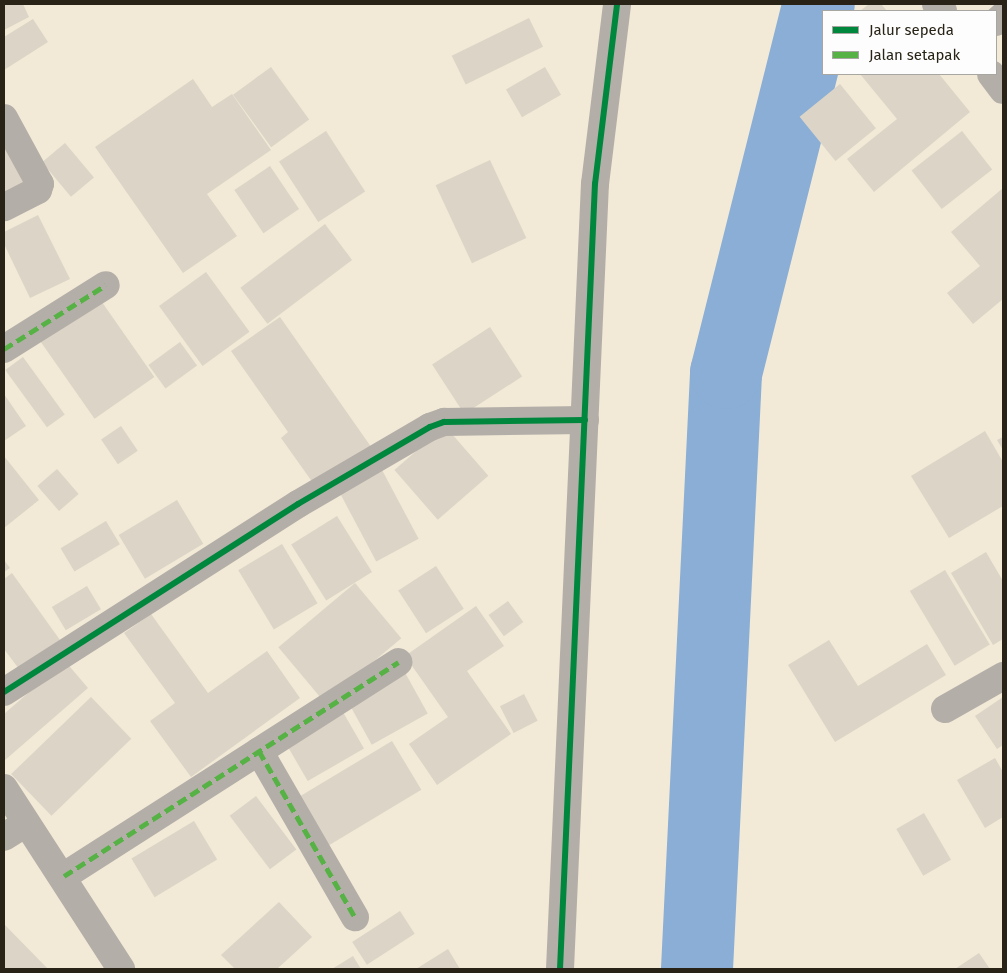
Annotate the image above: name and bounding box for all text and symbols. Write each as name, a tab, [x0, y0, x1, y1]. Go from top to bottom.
legend	[822, 10, 997, 75]
text: Jalur sepeda	[869, 21, 954, 39]
text: Jalan setapak	[869, 46, 960, 64]

